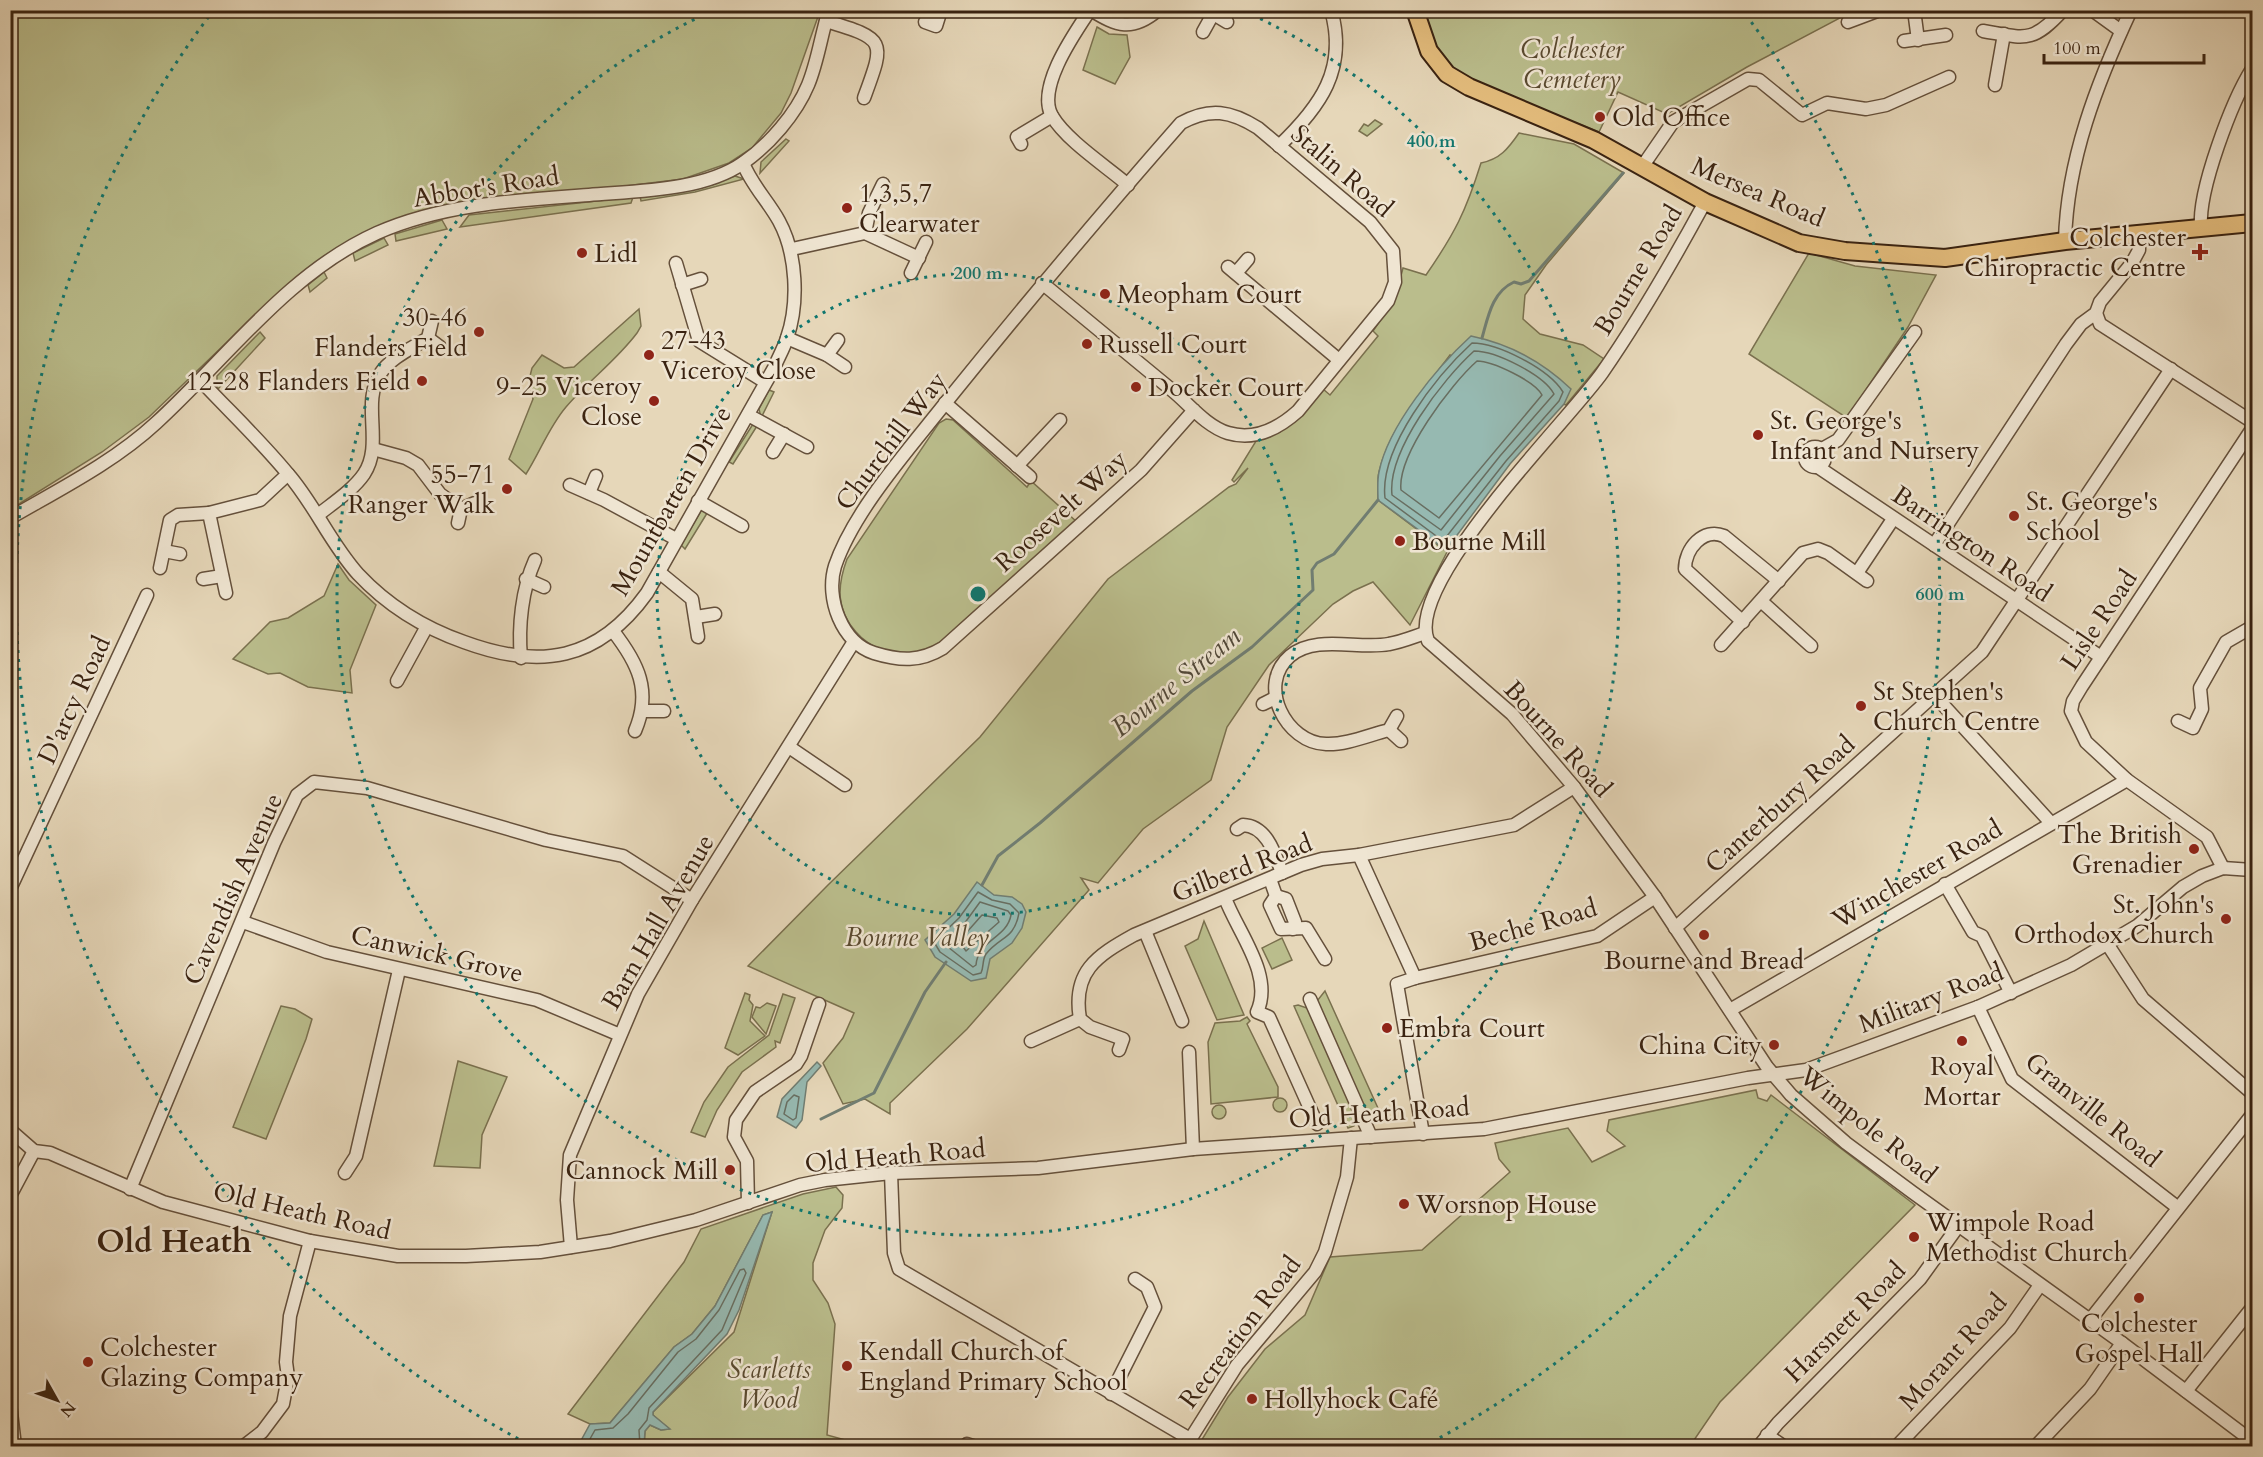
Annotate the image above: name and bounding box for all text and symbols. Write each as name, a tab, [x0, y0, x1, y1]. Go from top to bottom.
scale bar	[2044, 27, 2204, 65]
park label: Colchester Cemetery	[1520, 32, 1625, 97]
text: 100 m	[2053, 36, 2101, 61]
place label: Old Office	[1612, 100, 1731, 135]
marker: Old Office	[1593, 110, 1607, 124]
street label: Stalin Road	[1283, 117, 1401, 225]
text: 400 m	[1406, 129, 1456, 154]
street label: Mersea Road	[1686, 148, 1830, 236]
street label: Abbot's Road	[410, 158, 562, 216]
place label: 1,3,5,7 Clearwater	[859, 176, 980, 241]
street label: Bourne Road	[1585, 198, 1691, 342]
marker: 1,3,5,7 Clearwater	[840, 201, 854, 215]
place label: Colchester Chiropractic Centre	[1964, 220, 2187, 285]
place label: Lidl	[594, 236, 638, 271]
marker: Colchester Chiropractic Centre	[2191, 243, 2209, 261]
marker: Lidl	[575, 246, 589, 260]
text: 200 m	[953, 261, 1003, 286]
place label: Meopham Court	[1117, 277, 1302, 312]
marker: Meopham Court	[1098, 287, 1112, 301]
place label: 30-46 Flanders Field	[314, 300, 467, 365]
place label: 27-43 Viceroy Close	[661, 323, 816, 388]
marker: 30-46 Flanders Field	[472, 325, 486, 339]
place label: Russell Court	[1099, 327, 1247, 362]
marker: Russell Court	[1080, 337, 1094, 351]
marker: 27-43 Viceroy Close	[642, 348, 656, 362]
place label: 12-28 Flanders Field	[186, 364, 410, 399]
street label: Churchill Way	[827, 364, 955, 518]
place label: 9-25 Viceroy Close	[496, 369, 642, 434]
place label: Docker Court	[1148, 370, 1303, 405]
marker: 12-28 Flanders Field	[415, 374, 429, 388]
marker: Docker Court	[1129, 380, 1143, 394]
marker: 9-25 Viceroy Close	[647, 394, 661, 408]
street label: Mountbatten Drive	[602, 400, 740, 602]
place label: St. George's Infant and Nursery	[1770, 403, 1980, 468]
marker: St. George's Infant and Nursery	[1751, 428, 1765, 442]
street label: Roosevelt Way	[987, 442, 1135, 580]
place label: 55-71 Ranger Walk	[348, 457, 495, 522]
street label: Barrington Road	[1885, 478, 2059, 611]
marker: 55-71 Ranger Walk	[500, 482, 514, 496]
place label: St. George's School	[2026, 484, 2158, 549]
marker: St. George's School	[2007, 509, 2021, 523]
place label: Bourne Mill	[1412, 524, 1546, 559]
marker: Bourne Mill	[1393, 534, 1407, 548]
street label: Lisle Road	[2053, 563, 2146, 677]
text: 600 m	[1915, 582, 1965, 607]
centre of rings	[968, 584, 988, 604]
water label: Bourne Stream	[1103, 618, 1249, 746]
street label: D'arcy Road	[29, 630, 119, 770]
street label: Bourne Road	[1496, 673, 1620, 805]
place label: St Stephen's Church Centre	[1873, 674, 2040, 739]
marker: St Stephen's Church Centre	[1854, 699, 1868, 713]
street label: Canterbury Road	[1697, 727, 1863, 881]
street label: Cavendish Avenue	[175, 788, 291, 990]
street label: Winchester Road	[1825, 811, 2009, 937]
place label: The British Grenadier	[2057, 817, 2183, 882]
street label: Gilberd Road	[1167, 825, 1317, 911]
street label: Barn Hall Avenue	[593, 828, 723, 1016]
marker: The British Grenadier	[2187, 842, 2201, 856]
place label: St. John's Orthodox Church	[2014, 887, 2214, 952]
street label: Beche Road	[1465, 890, 1601, 960]
marker: St. John's Orthodox Church	[2219, 912, 2233, 926]
street label: Canwick Grove	[347, 917, 527, 991]
park label: Bourne Valley	[845, 920, 989, 955]
marker: Bourne and Bread	[1697, 928, 1711, 942]
place label: Bourne and Bread	[1604, 943, 1804, 978]
street label: Military Road	[1854, 954, 2009, 1042]
place label: Embra Court	[1399, 1011, 1545, 1046]
marker: Embra Court	[1380, 1021, 1394, 1035]
place label: China City	[1638, 1028, 1762, 1063]
marker: Royal Mortar	[1955, 1034, 1969, 1048]
marker: China City	[1767, 1038, 1781, 1052]
street label: Granville Road	[2018, 1044, 2169, 1176]
place label: Royal Mortar	[1924, 1049, 2001, 1114]
street label: Wimpole Road	[1791, 1058, 1945, 1192]
street label: Old Heath Road	[1287, 1089, 1471, 1137]
street label: Old Heath Road	[803, 1131, 987, 1181]
place label: Cannock Mill	[565, 1153, 718, 1188]
marker: Cannock Mill	[723, 1163, 737, 1177]
street label: Old Heath Road	[210, 1174, 394, 1248]
place label: Worsnop House	[1415, 1187, 1597, 1222]
marker: Worsnop House	[1397, 1197, 1411, 1211]
place label: Wimpole Road Methodist Church	[1925, 1205, 2128, 1270]
district label: Old Heath	[96, 1220, 252, 1264]
marker: Wimpole Road Methodist Church	[1907, 1230, 1921, 1244]
street label: Recreation Road	[1171, 1248, 1309, 1415]
street label: Harsnett Road	[1777, 1254, 1913, 1390]
street label: Morant Road	[1891, 1286, 2015, 1418]
marker: Colchester Gospel Hall	[2132, 1291, 2146, 1305]
place label: Colchester Gospel Hall	[2075, 1306, 2204, 1371]
place label: Colchester Glazing Company	[100, 1330, 303, 1395]
place label: Kendall Church of England Primary School	[859, 1334, 1128, 1399]
park label: Scarletts Wood	[727, 1352, 811, 1417]
marker: Colchester Glazing Company	[81, 1355, 95, 1369]
marker: Kendall Church of England Primary School	[840, 1359, 854, 1373]
north arrow	[27, 1370, 87, 1430]
place label: Hollyhock Café	[1264, 1382, 1439, 1417]
marker: Hollyhock Café	[1245, 1392, 1259, 1406]
text: N	[55, 1397, 81, 1421]

